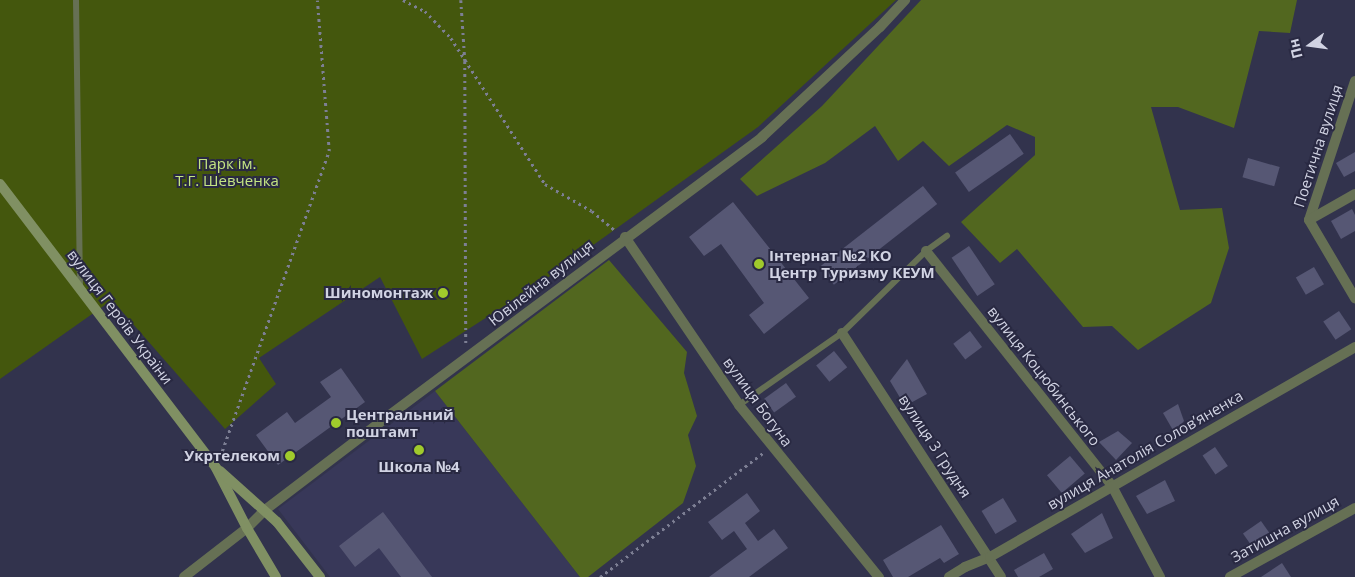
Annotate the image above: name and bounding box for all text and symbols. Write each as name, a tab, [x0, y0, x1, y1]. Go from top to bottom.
north arrow	[1285, 20, 1335, 70]
text: Пн	[1283, 37, 1307, 61]
street label: Поетична вулиця	[1290, 82, 1346, 210]
park label: Парк ім. Т.Г. Шевченка	[175, 154, 279, 189]
street label: Ювілейна вулиця	[485, 236, 597, 330]
street label: вулиця Героїв України	[63, 246, 177, 388]
place label: Інтернат №2 КО Центр Туризму КЕУМ	[769, 246, 935, 281]
marker: Інтернат №2 КО Центр Туризму КЕУМ	[753, 258, 765, 270]
place label: Шиномонтаж	[324, 284, 433, 302]
marker: Шиномонтаж	[437, 287, 449, 299]
street label: вулиця Коцюбинського	[984, 303, 1104, 449]
street label: вулиця Богуна	[720, 354, 796, 450]
street label: вулиця Анатолія Соловʼяненка	[1044, 386, 1246, 514]
street label: вулиця 3 Грудня	[895, 391, 975, 501]
place label: Центральний поштамт	[346, 405, 454, 440]
marker: Центральний поштамт	[330, 417, 342, 429]
marker: Школа №4	[413, 444, 425, 456]
place label: Укртелеком	[184, 447, 280, 465]
marker: Укртелеком	[284, 450, 296, 462]
place label: Школа №4	[378, 458, 460, 476]
street label: Затишна вулиця	[1228, 492, 1342, 566]

